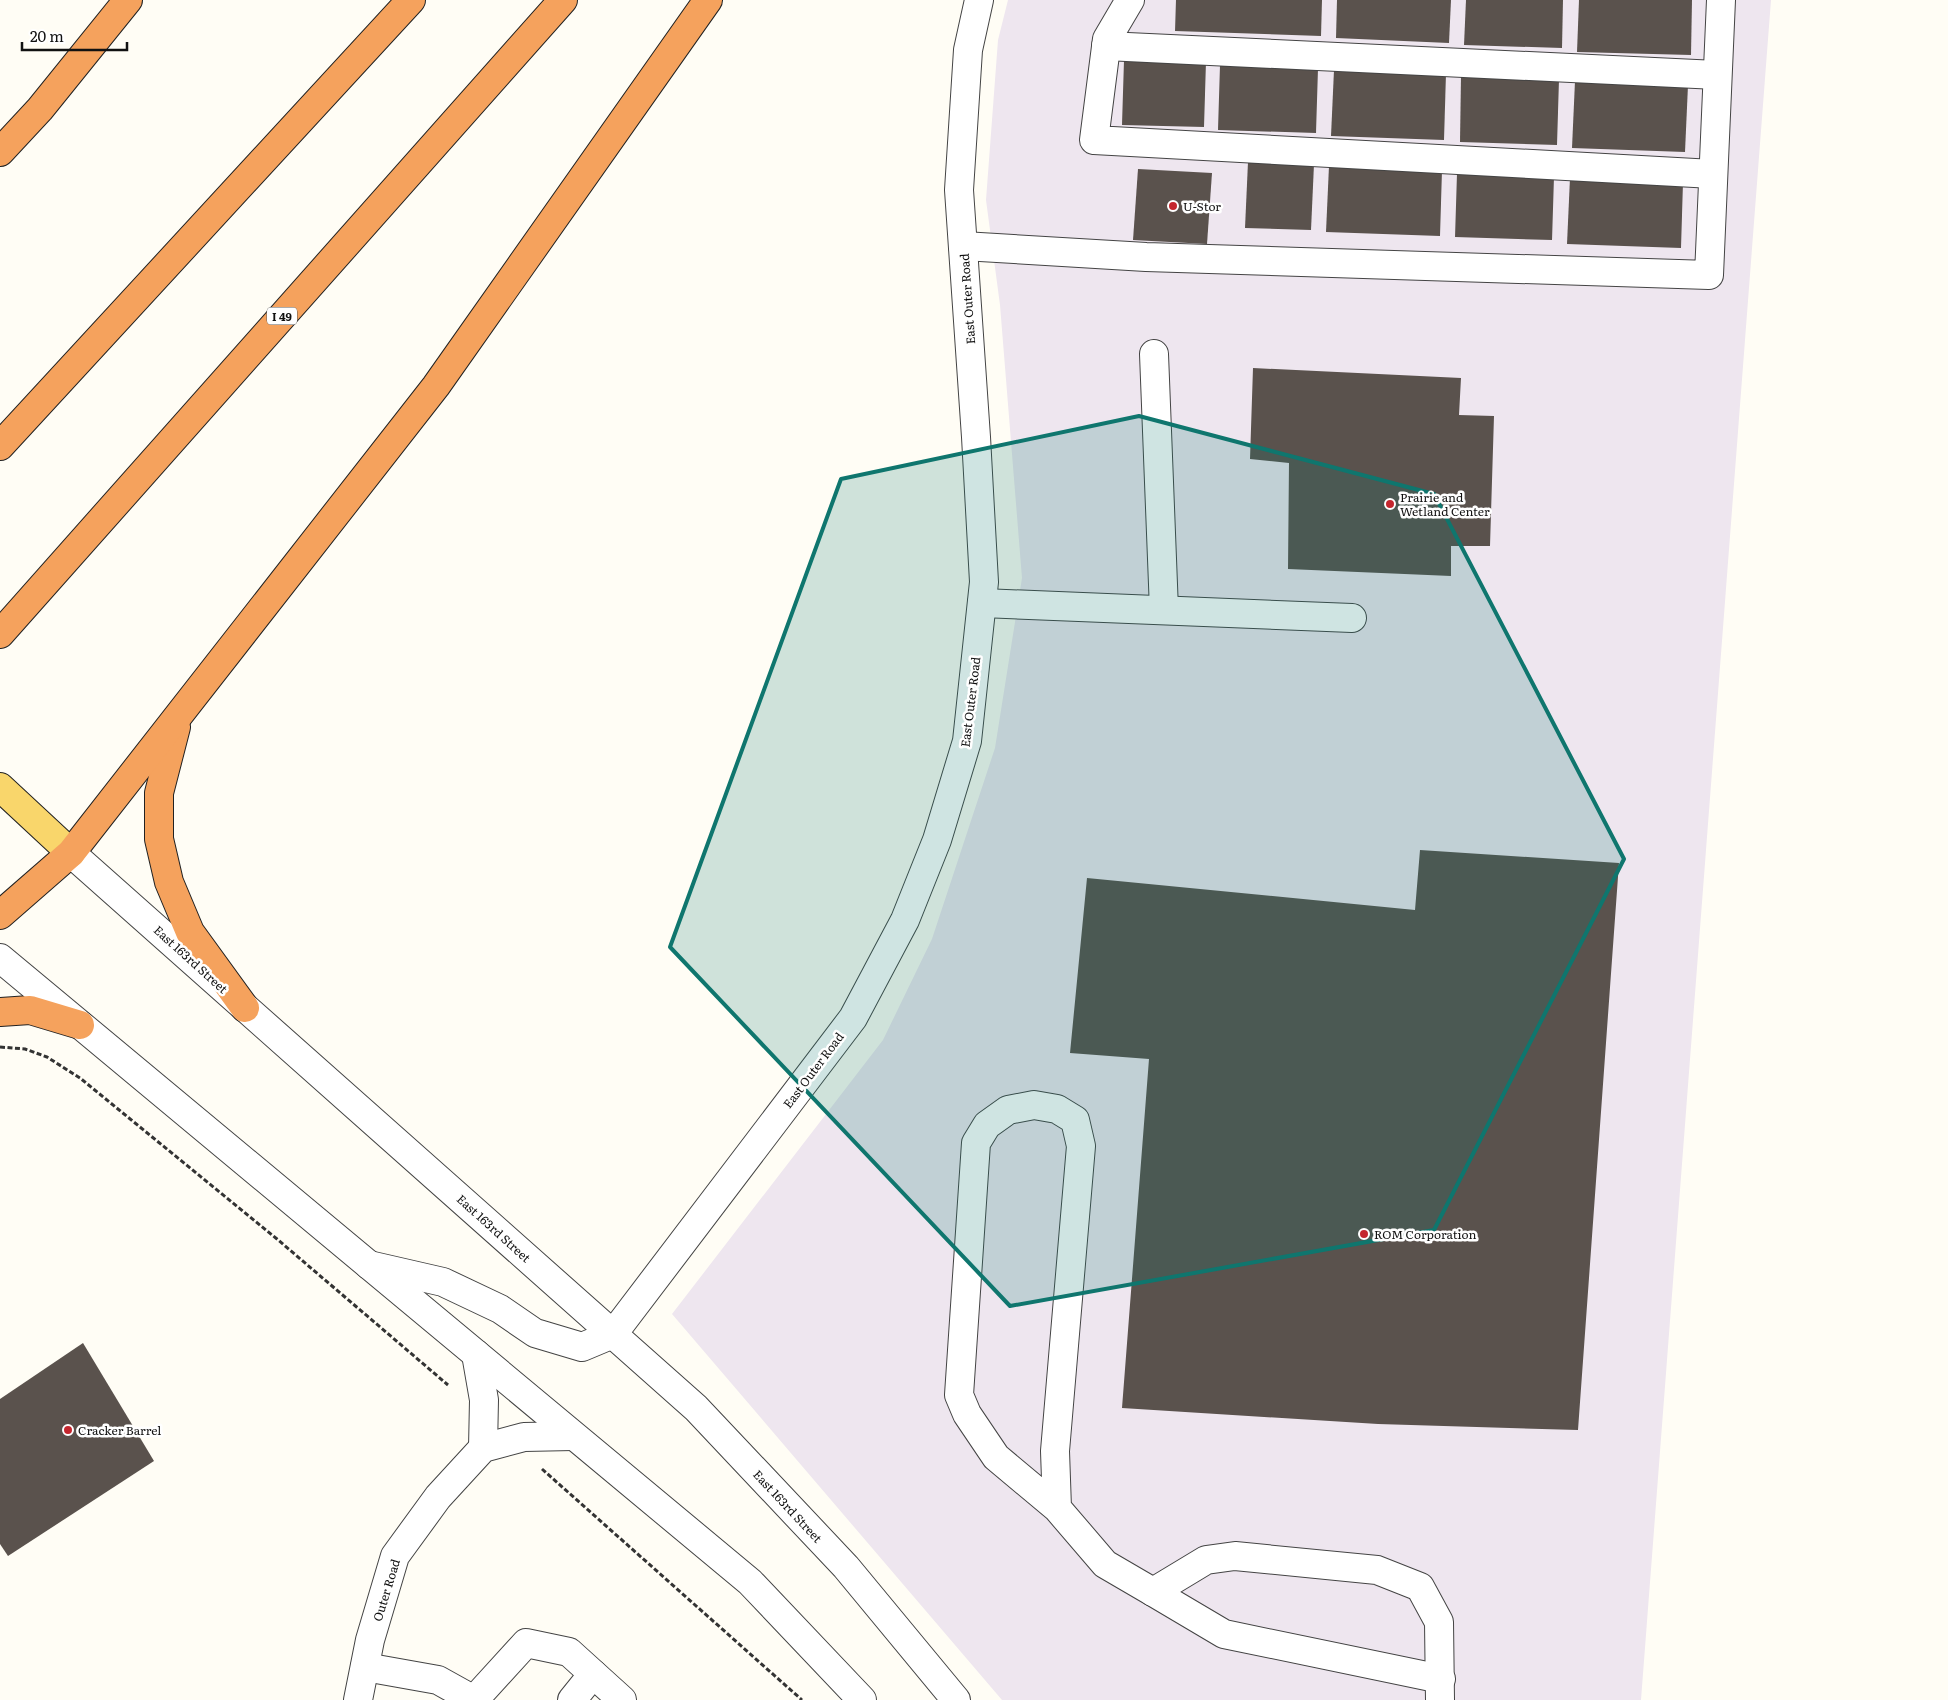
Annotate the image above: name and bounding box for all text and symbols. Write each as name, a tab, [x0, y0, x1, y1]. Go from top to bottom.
scale bar	[22, 20, 128, 52]
text: 20 m	[30, 24, 64, 47]
place label: U-Stor	[1183, 197, 1221, 215]
marker: U-Stor	[1167, 200, 1179, 212]
street label: East Outer Road	[955, 252, 979, 345]
road number: I 49	[267, 308, 297, 324]
place label: Prairie and Wetland Center	[1400, 488, 1490, 520]
marker: Prairie and Wetland Center	[1384, 498, 1396, 510]
street label: East Outer Road	[956, 655, 985, 748]
street label: East 163rd Street	[150, 921, 232, 997]
street label: East Outer Road	[778, 1028, 848, 1112]
street label: East 163rd Street	[453, 1190, 535, 1266]
place label: ROM Corporation	[1374, 1225, 1476, 1243]
marker: ROM Corporation	[1358, 1228, 1370, 1240]
place label: Cracker Barrel	[78, 1421, 161, 1439]
marker: Cracker Barrel	[62, 1424, 74, 1436]
street label: East 163rd Street	[749, 1465, 827, 1547]
street label: Outer Road	[368, 1556, 404, 1623]

